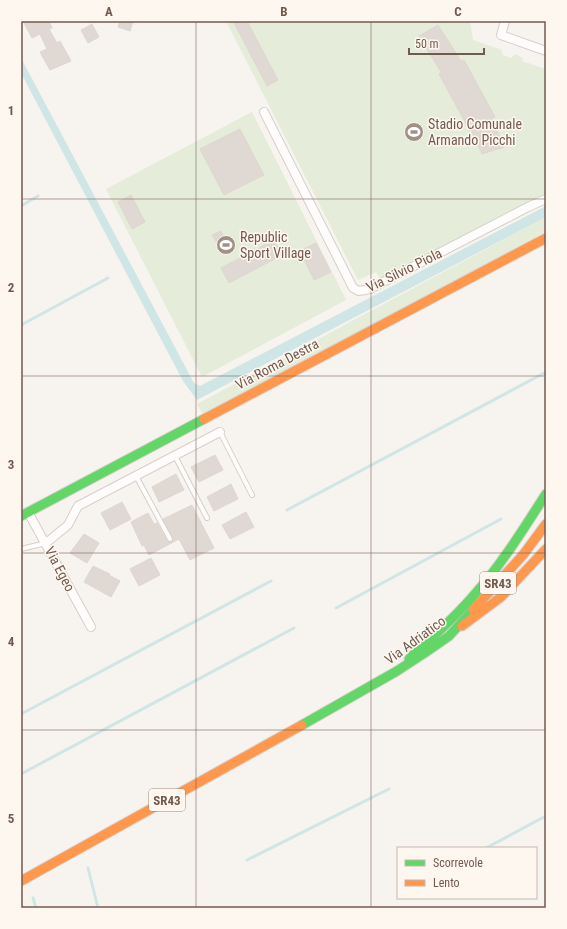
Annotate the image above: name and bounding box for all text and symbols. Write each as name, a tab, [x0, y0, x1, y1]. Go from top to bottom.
text: A	[105, 4, 113, 19]
text: B	[280, 4, 288, 19]
text: C	[454, 4, 462, 19]
scale bar	[409, 30, 484, 56]
text: 50 m	[415, 37, 439, 51]
text: 1	[8, 103, 14, 118]
place label: Stadio Comunale Armando Picchi	[428, 116, 522, 148]
sports icon: Stadio Comunale Armando Picchi	[403, 121, 425, 143]
place label: Republic Sport Village	[240, 229, 311, 261]
sports icon: Republic Sport Village	[215, 234, 237, 256]
street label: Via Silvio Piola	[364, 245, 444, 295]
text: 2	[8, 280, 15, 295]
street label: Via Roma Destra	[233, 335, 321, 393]
text: 3	[8, 457, 14, 472]
street label: Via Egeo	[42, 544, 78, 594]
road number: SR43	[480, 572, 516, 594]
street label: Via Adriatico	[382, 613, 448, 667]
text: 4	[8, 634, 15, 649]
road number: SR43	[149, 789, 185, 811]
text: 5	[8, 811, 15, 826]
legend	[397, 847, 537, 899]
text: Scorrevole	[433, 856, 483, 870]
text: Lento	[433, 876, 460, 890]

